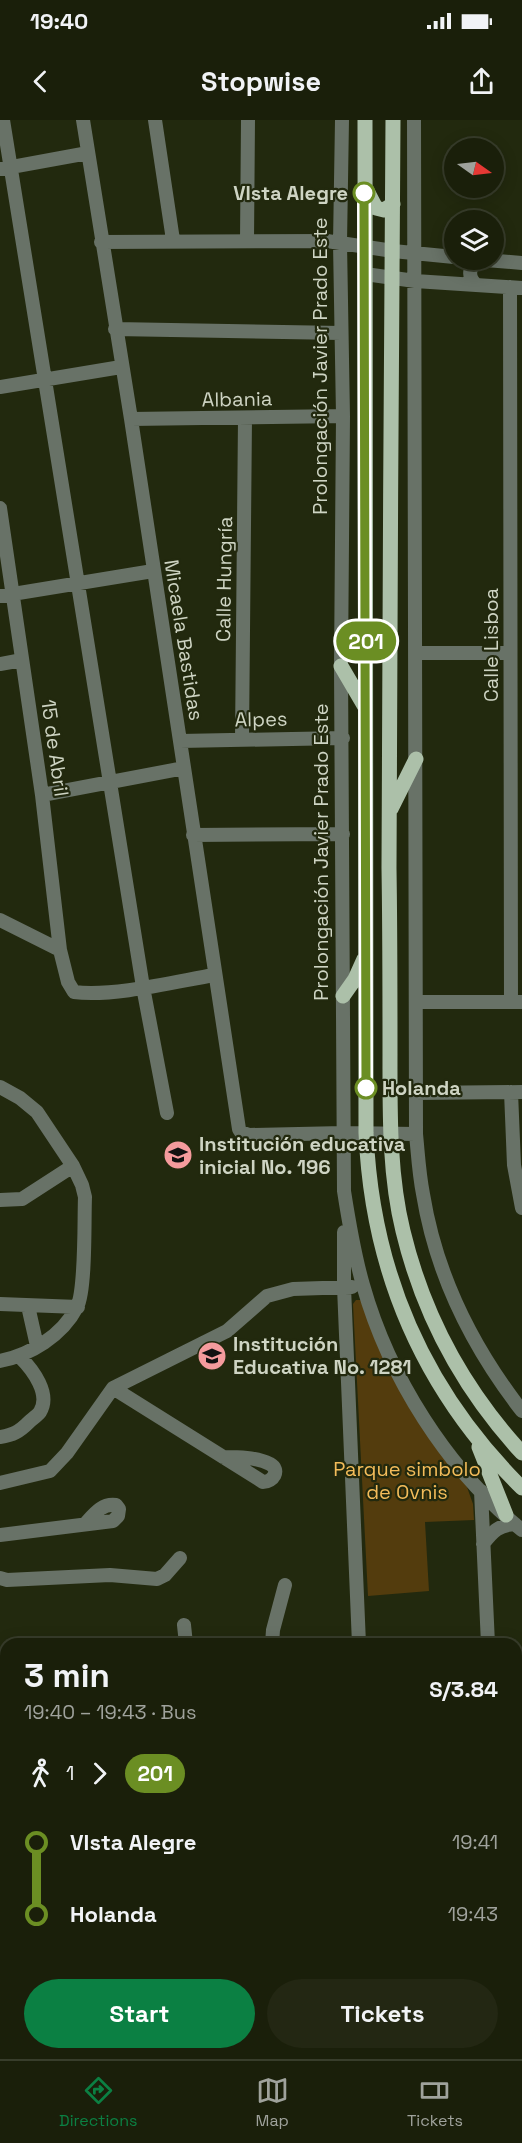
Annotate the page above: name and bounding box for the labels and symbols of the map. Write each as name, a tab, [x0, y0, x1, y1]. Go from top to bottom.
north arrow	[444, 138, 504, 198]
place label: VIsta Alegre	[233, 180, 348, 206]
marker: VIsta Alegre	[353, 182, 375, 204]
street label: Prolongación Javier Prado Este	[307, 217, 333, 515]
street label: Albania	[202, 385, 272, 413]
street label: Calle Hungría	[210, 516, 238, 642]
street label: Micaela Bastidas	[158, 558, 210, 722]
street label: Calle Lisboa	[478, 588, 504, 702]
line badge: 201	[332, 622, 400, 660]
street label: 15 de Abril	[35, 698, 75, 798]
street label: Prolongación Javier Prado Este	[308, 703, 334, 1001]
street label: Alpes	[234, 706, 288, 732]
place label: Holanda	[382, 1075, 461, 1101]
marker: Holanda	[355, 1077, 377, 1099]
place label: Institución educativa inicial No. 196	[199, 1131, 406, 1180]
school or university icon: Institución educativa inicial No. 196	[162, 1139, 194, 1171]
place label: Institución Educativa No. 1281	[233, 1331, 411, 1380]
school or university icon: Institución Educativa No. 1281	[196, 1340, 228, 1372]
park label: Parque simbolo de Ovnis	[333, 1456, 481, 1505]

